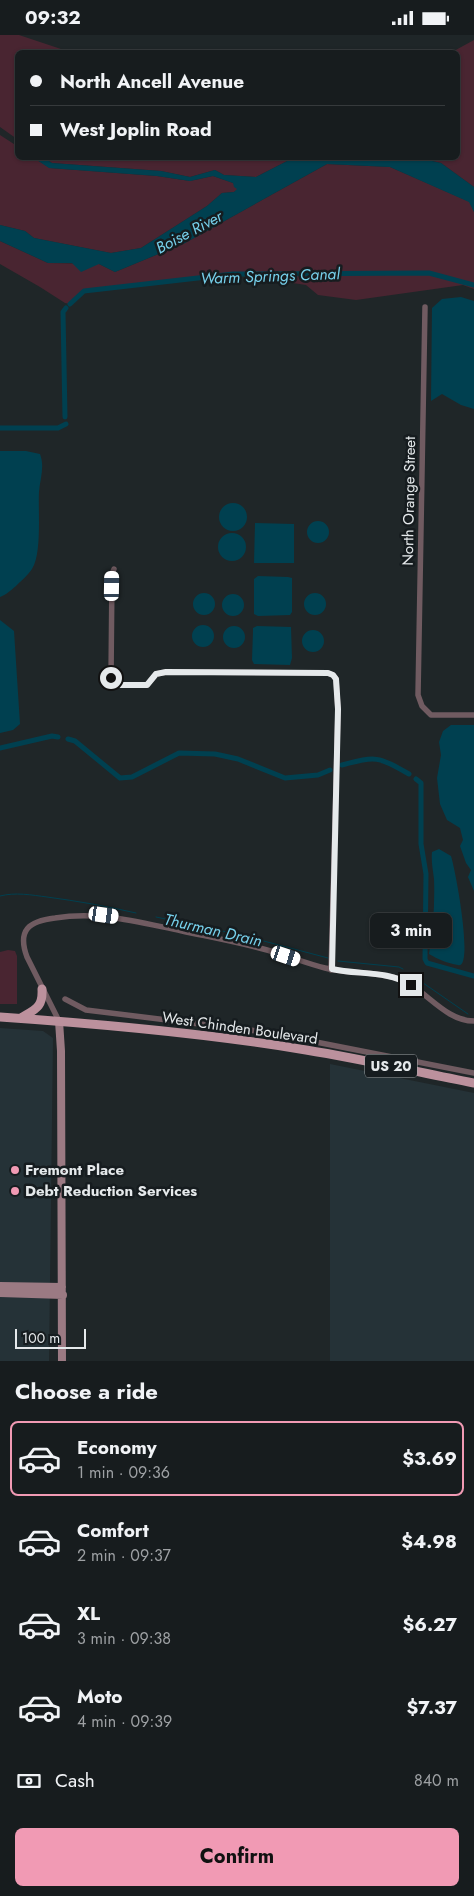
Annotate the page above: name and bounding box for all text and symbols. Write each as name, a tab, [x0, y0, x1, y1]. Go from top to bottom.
text: 09:32	[25, 4, 81, 31]
text: North Ancell Avenue	[60, 68, 244, 95]
text: West Joplin Road	[60, 116, 212, 143]
water label: Boise River	[151, 204, 228, 259]
water label: Warm Springs Canal	[200, 262, 342, 290]
street label: North Orange Street	[397, 436, 421, 566]
car	[104, 571, 119, 601]
route start	[100, 667, 122, 689]
car	[88, 905, 119, 925]
water label: Thurman Drain	[162, 908, 264, 952]
callout: 3 min	[370, 913, 452, 947]
text: 3 min	[390, 919, 432, 942]
car	[269, 944, 302, 968]
route end	[400, 974, 422, 996]
street label: West Chinden Boulevard	[161, 1006, 319, 1050]
road number: US 20	[365, 1054, 417, 1077]
place label: Fremont Place	[25, 1159, 124, 1181]
marker: Fremont Place	[9, 1164, 21, 1176]
place label: Debt Reduction Services	[25, 1180, 197, 1202]
marker: Debt Reduction Services	[9, 1185, 21, 1197]
scale bar	[15, 1326, 86, 1349]
text: 100 m	[22, 1328, 60, 1348]
text: Choose a ride	[15, 1375, 158, 1407]
text: Economy	[77, 1434, 157, 1461]
icon: car	[17, 1436, 62, 1481]
text: $3.69	[402, 1445, 457, 1472]
text: 1 min · 09:36	[77, 1461, 170, 1484]
text: Comfort	[77, 1517, 149, 1544]
icon: car	[17, 1519, 62, 1564]
text: $4.98	[401, 1528, 457, 1555]
text: 2 min · 09:37	[77, 1544, 171, 1567]
text: XL	[77, 1600, 100, 1627]
icon: car	[17, 1602, 62, 1647]
text: $6.27	[402, 1611, 457, 1638]
text: 3 min · 09:38	[77, 1627, 171, 1650]
text: Moto	[77, 1683, 122, 1710]
icon: car	[17, 1685, 62, 1730]
text: $7.37	[407, 1694, 457, 1721]
text: 4 min · 09:39	[77, 1710, 172, 1733]
icon: cash	[15, 1767, 43, 1795]
text: Cash	[55, 1767, 95, 1794]
text: 840 m	[414, 1769, 459, 1792]
button: Confirm	[15, 1828, 459, 1886]

